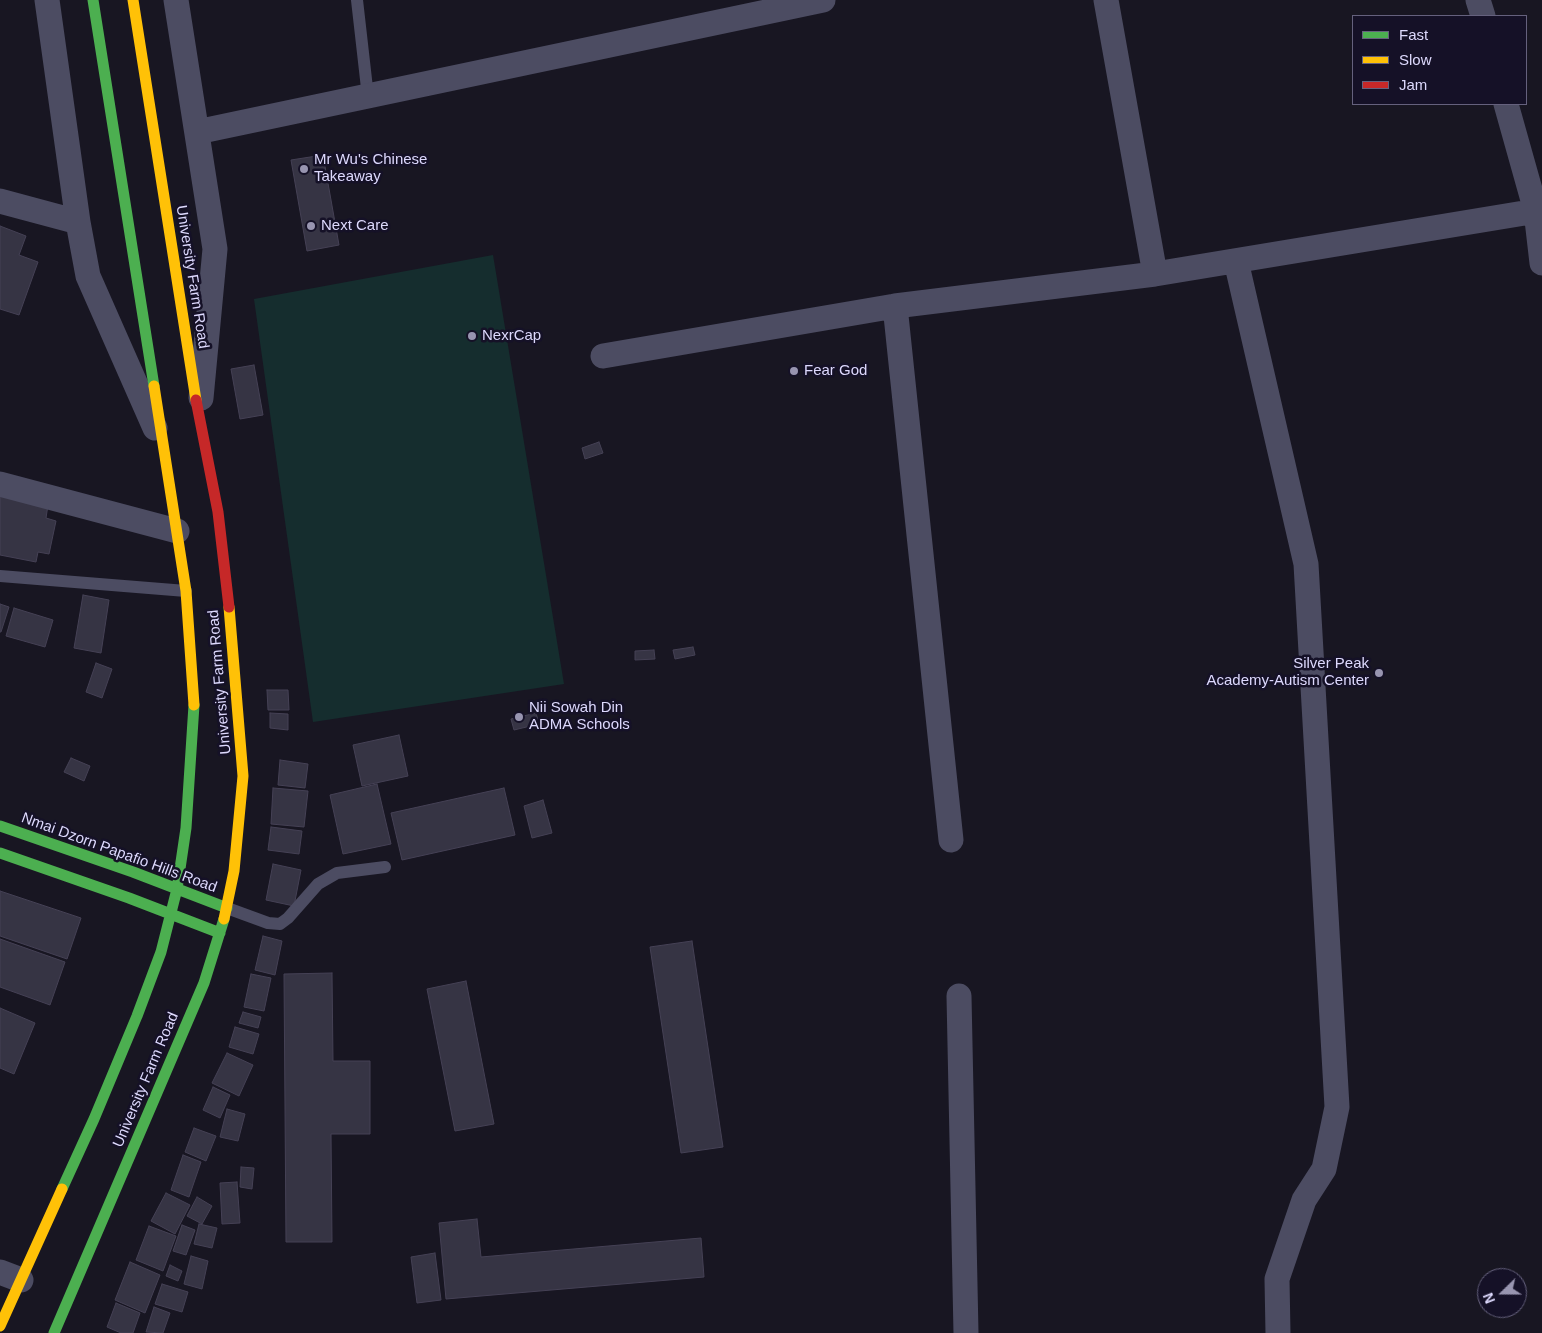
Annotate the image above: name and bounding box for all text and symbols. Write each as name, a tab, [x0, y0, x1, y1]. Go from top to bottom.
legend	[1352, 15, 1527, 105]
text: Fast	[1399, 26, 1428, 43]
text: Slow	[1399, 51, 1432, 68]
text: Jam	[1399, 76, 1427, 93]
place label: Mr Wu's Chinese Takeaway	[314, 151, 427, 186]
marker: Mr Wu's Chinese Takeaway	[298, 163, 310, 175]
street label: University Farm Road	[172, 204, 212, 350]
place label: Next Care	[321, 217, 389, 235]
marker: Next Care	[305, 220, 317, 232]
place label: NexrCap	[482, 327, 541, 345]
marker: NexrCap	[466, 330, 478, 342]
place label: Fear God	[804, 362, 867, 380]
marker: Fear God	[788, 365, 800, 377]
street label: University Farm Road	[205, 609, 235, 755]
place label: Silver Peak Academy-Autism Center	[1206, 655, 1369, 690]
marker: Silver Peak Academy-Autism Center	[1373, 667, 1385, 679]
place label: Nii Sowah Din ADMA Schools	[529, 699, 630, 734]
marker: Nii Sowah Din ADMA Schools	[513, 711, 525, 723]
street label: Nmai Dzorn Papafio Hills Road	[19, 809, 219, 897]
street label: University Farm Road	[109, 1010, 183, 1150]
north arrow	[1477, 1268, 1527, 1318]
text: N	[1480, 1291, 1498, 1306]

